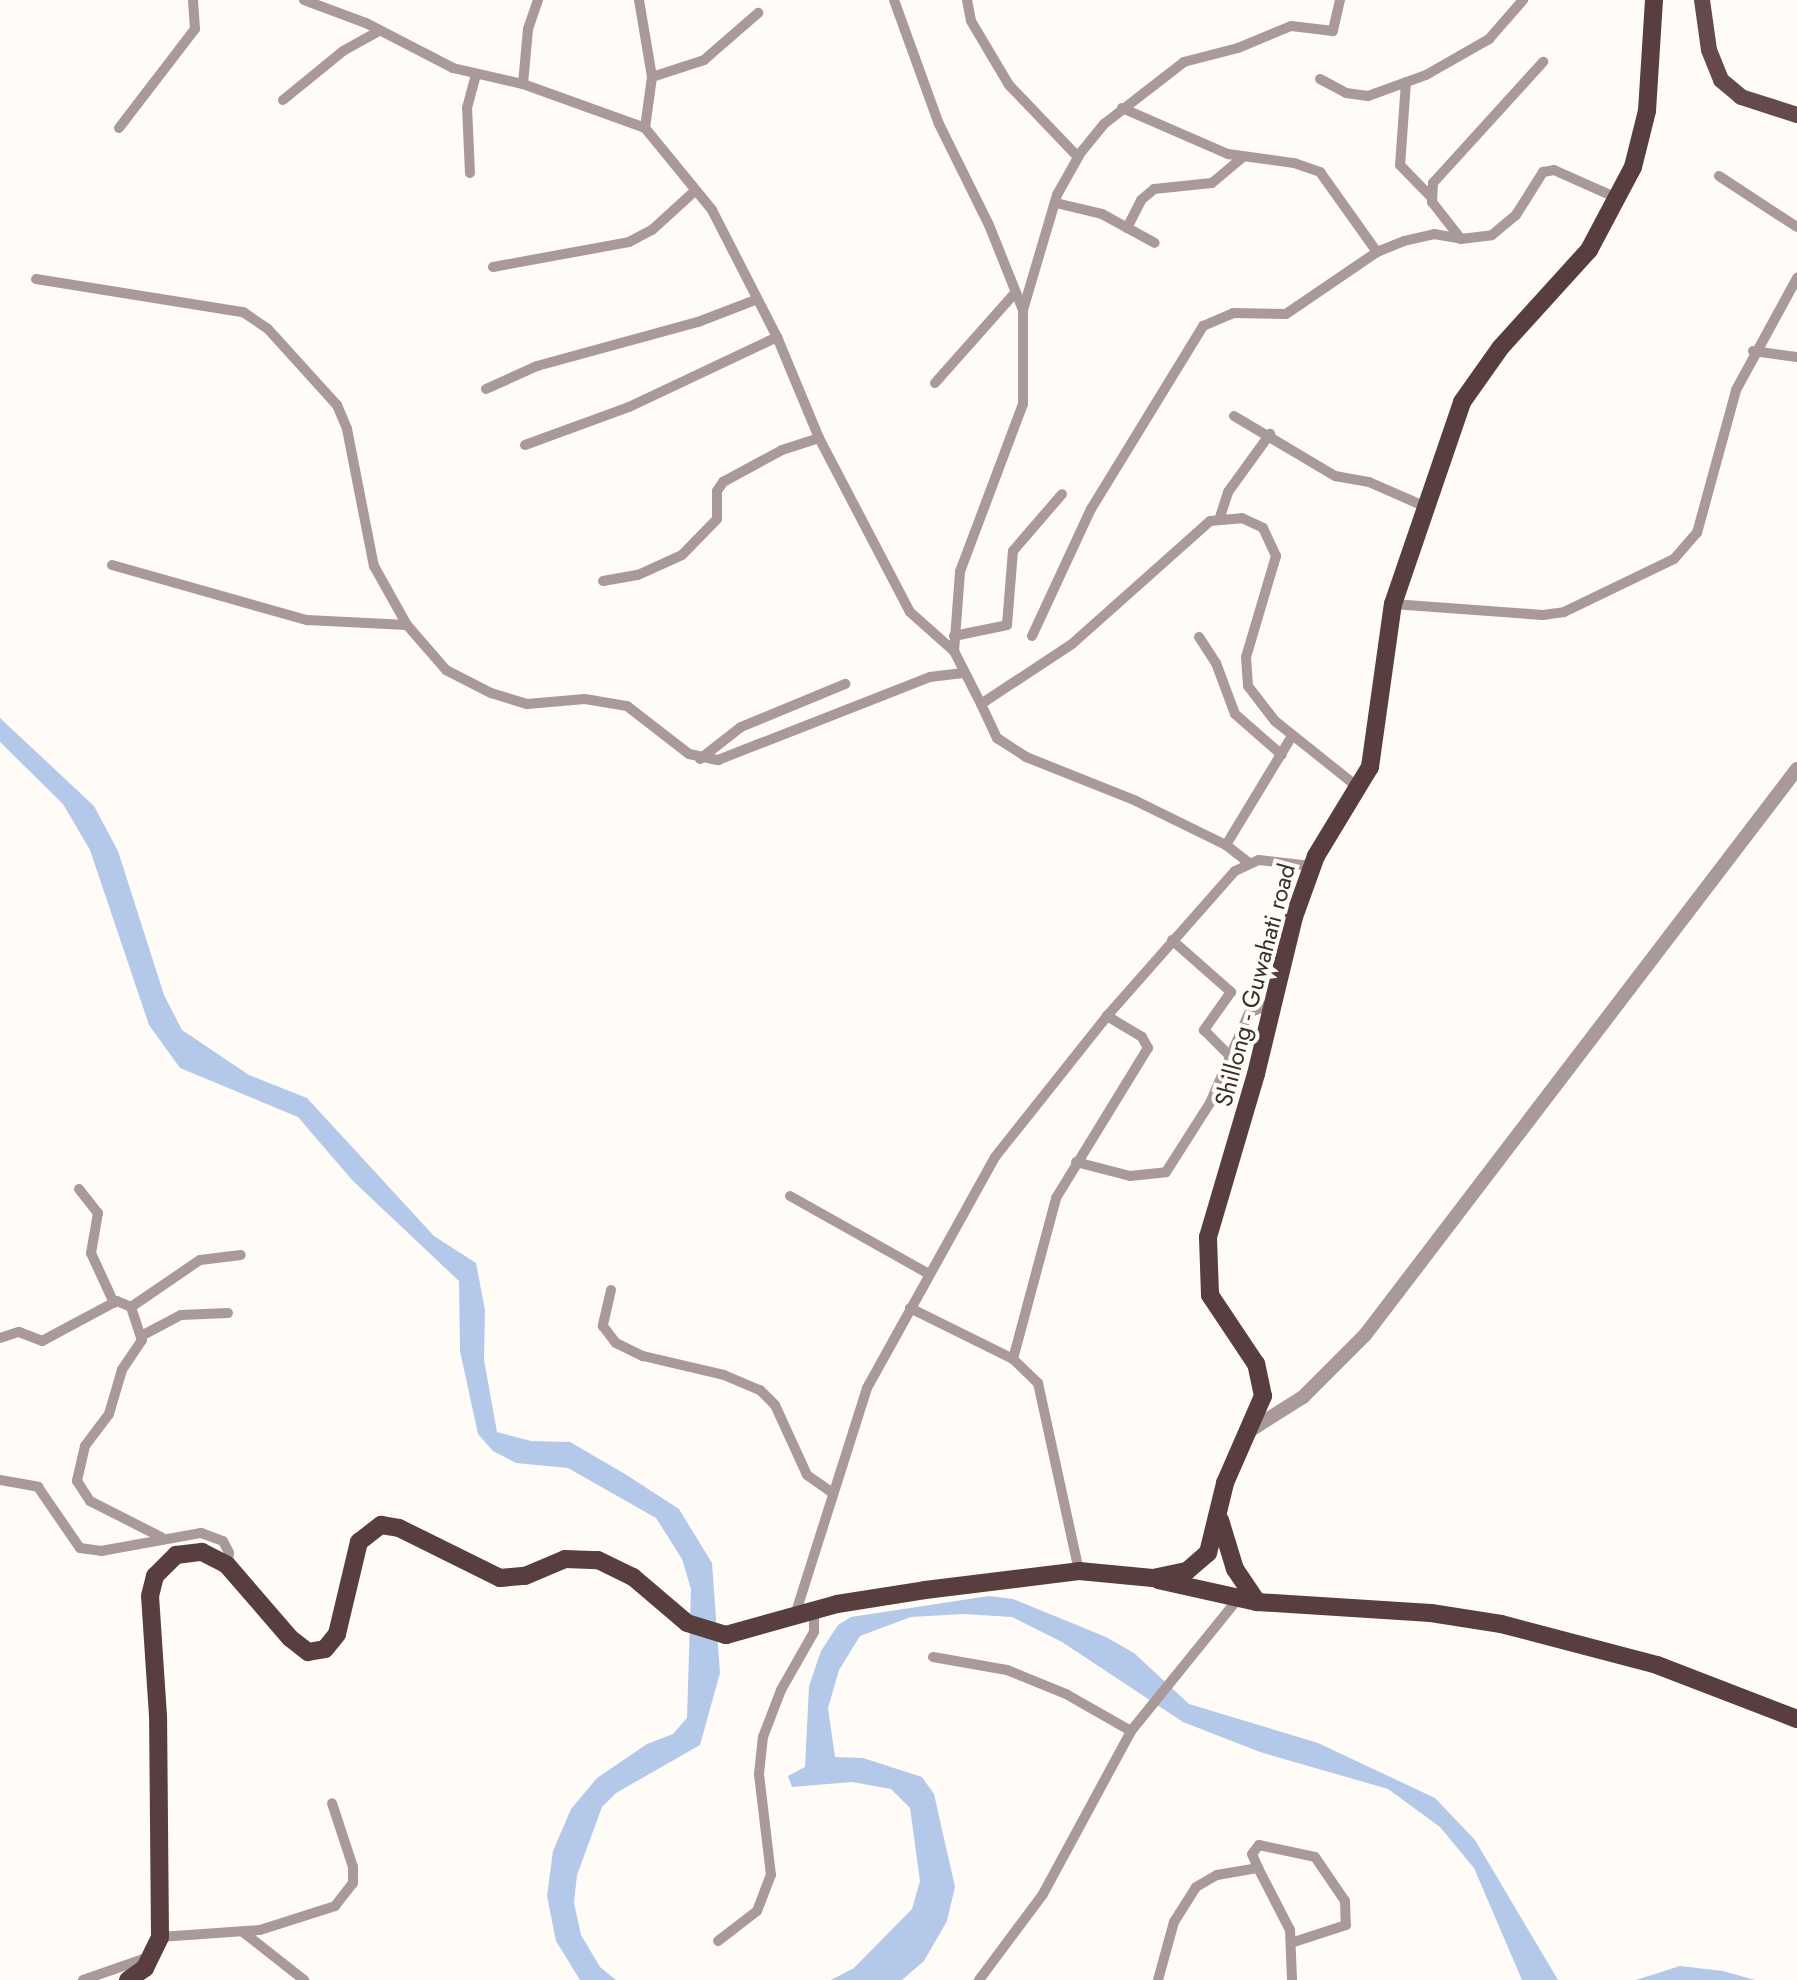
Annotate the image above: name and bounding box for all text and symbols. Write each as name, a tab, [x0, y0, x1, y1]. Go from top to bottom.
street label: Shillong - Guwahati road	[1209, 860, 1301, 1110]

